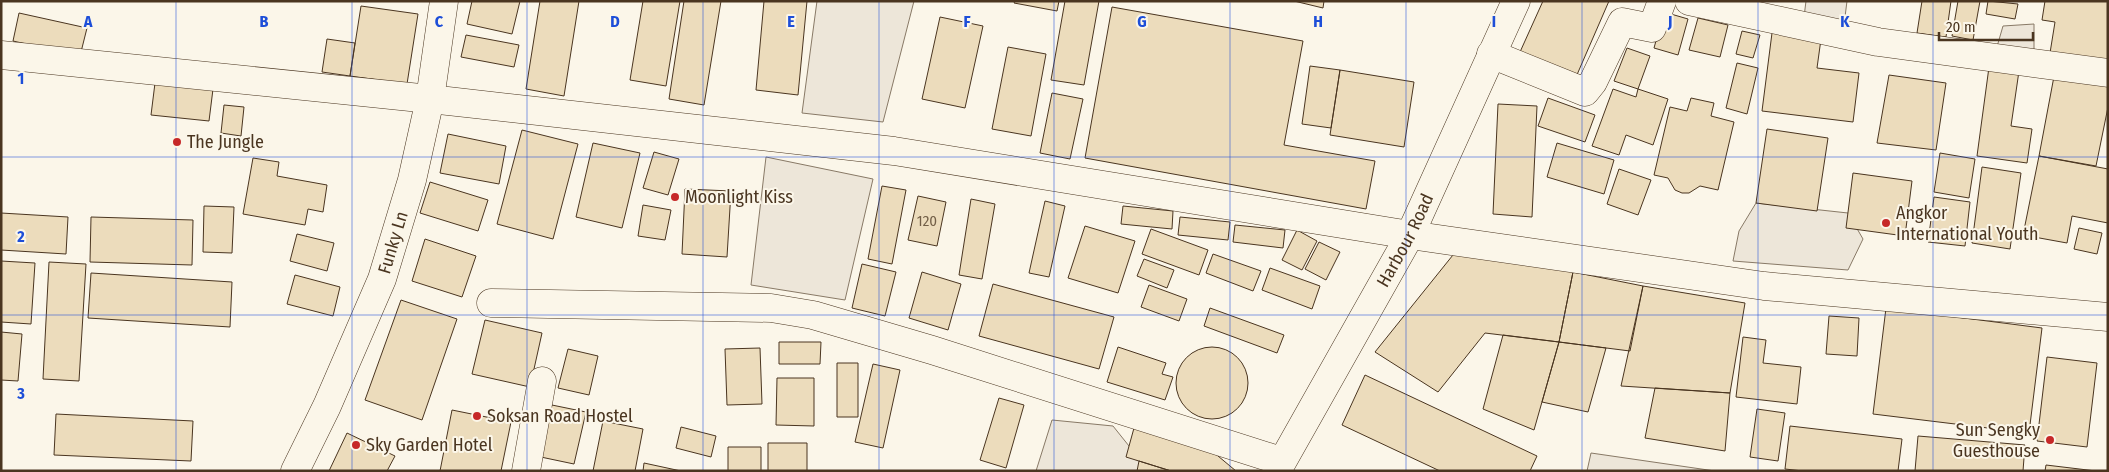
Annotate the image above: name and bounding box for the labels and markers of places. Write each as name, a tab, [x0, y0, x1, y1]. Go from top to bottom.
place label: The Jungle	[187, 131, 264, 153]
marker: The Jungle	[171, 136, 183, 148]
place label: Moonlight Kiss	[685, 186, 793, 208]
marker: Moonlight Kiss	[669, 191, 681, 203]
place label: Angkor International Youth	[1896, 202, 2038, 245]
marker: Angkor International Youth	[1880, 217, 1892, 229]
place label: Soksan Road Hostel	[487, 405, 633, 427]
marker: Soksan Road Hostel	[471, 410, 483, 422]
place label: Sun Sengky Guesthouse	[1953, 419, 2040, 462]
place label: Sky Garden Hotel	[366, 434, 493, 456]
marker: Sun Sengky Guesthouse	[2044, 434, 2056, 446]
marker: Sky Garden Hotel	[350, 439, 362, 451]

